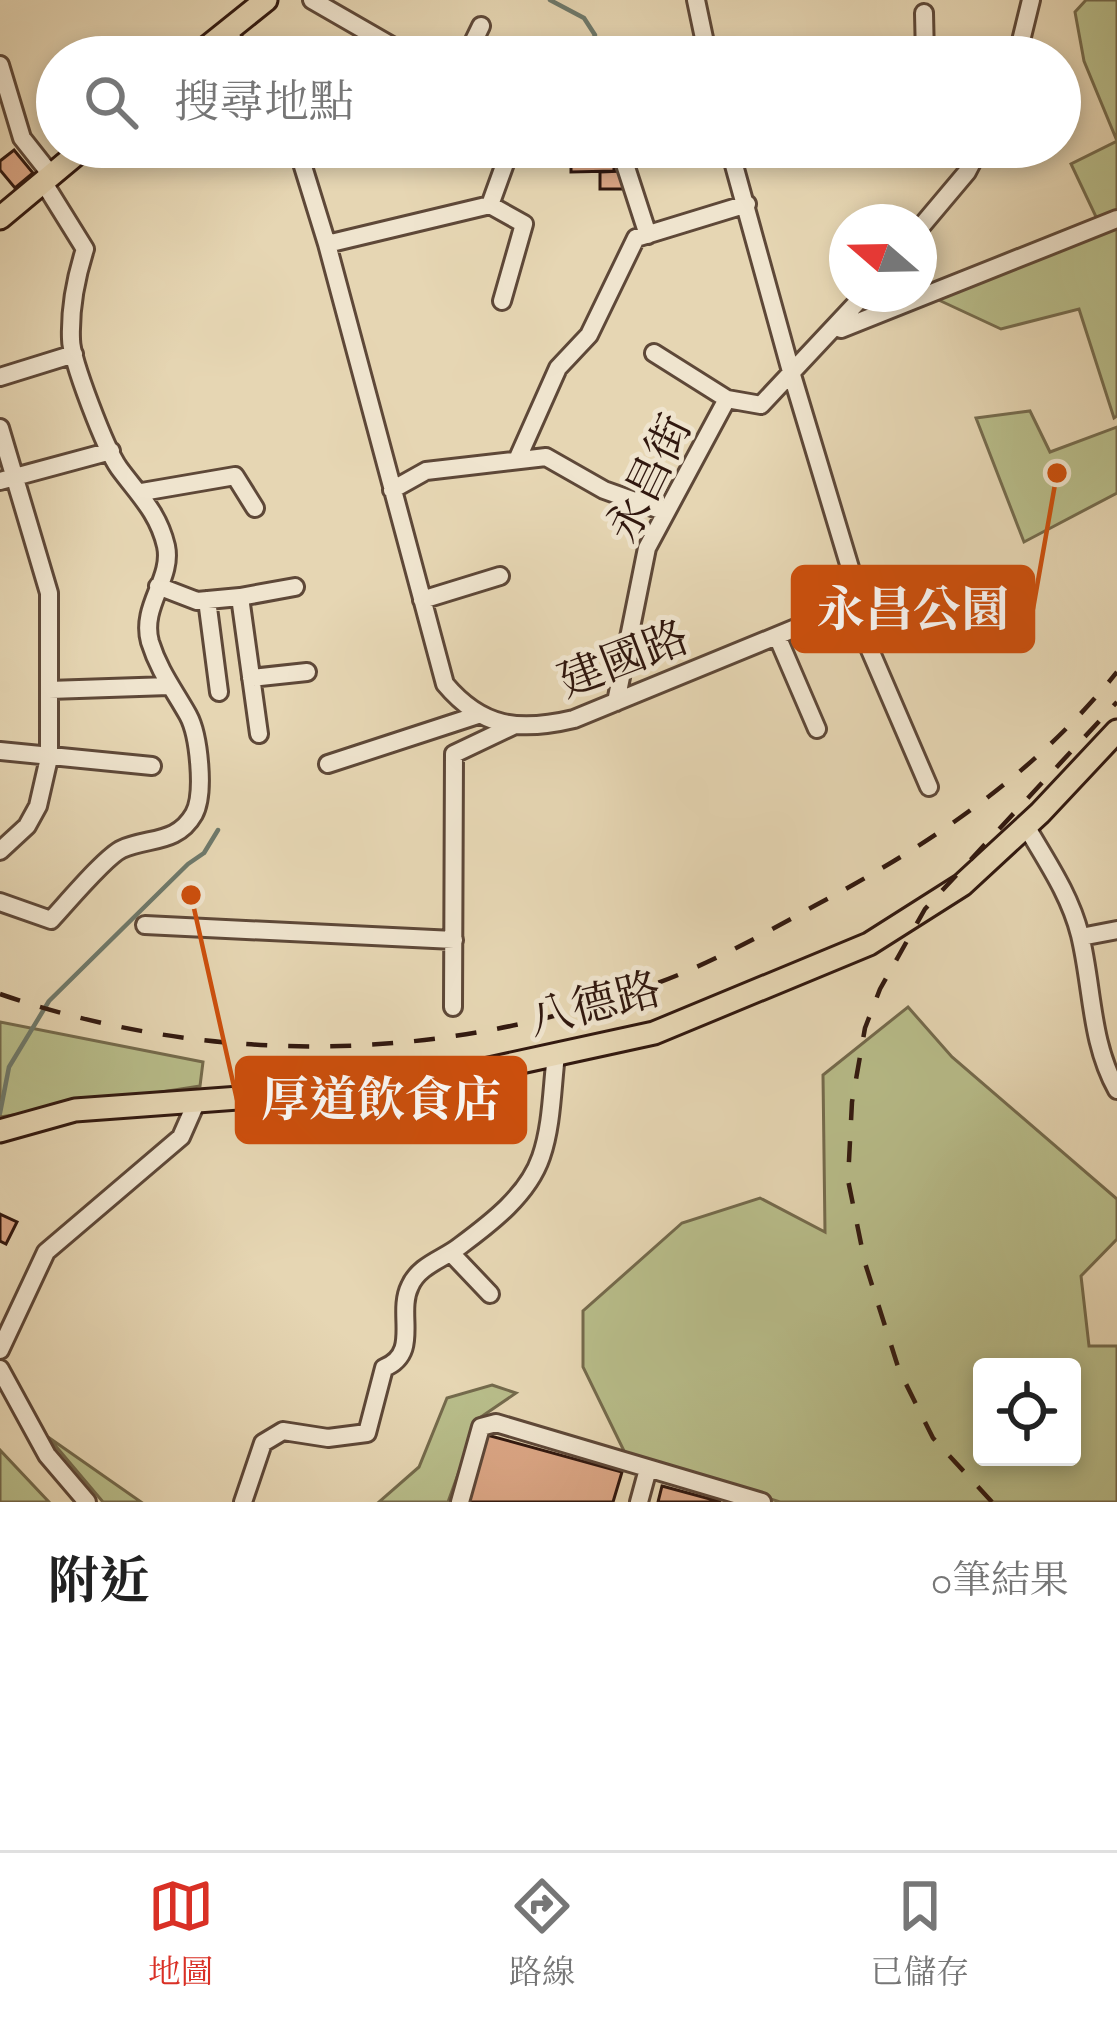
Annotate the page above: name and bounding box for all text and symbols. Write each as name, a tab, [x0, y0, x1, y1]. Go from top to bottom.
search box	[36, 36, 1081, 168]
icon: search	[78, 69, 144, 135]
text: 搜尋地點	[174, 74, 354, 139]
north arrow	[829, 204, 937, 312]
street label: 永昌街	[594, 405, 712, 555]
callout: 永昌公園	[793, 567, 1033, 651]
text: 永昌公園	[817, 580, 1009, 649]
street label: 建國路	[550, 609, 700, 718]
street label: 八德路	[522, 960, 669, 1056]
callout: 厚道飲食店	[237, 1058, 525, 1142]
text: 厚道飲食店	[261, 1070, 501, 1139]
map controls	[973, 1358, 1081, 1466]
button: locate	[973, 1358, 1081, 1466]
text: 附近	[48, 1549, 150, 1622]
text: 0筆結果	[931, 1556, 1069, 1612]
tab: 地圖	[148, 1873, 214, 1999]
tab: 路線	[509, 1873, 575, 1999]
tab: 已儲存	[870, 1873, 969, 1999]

